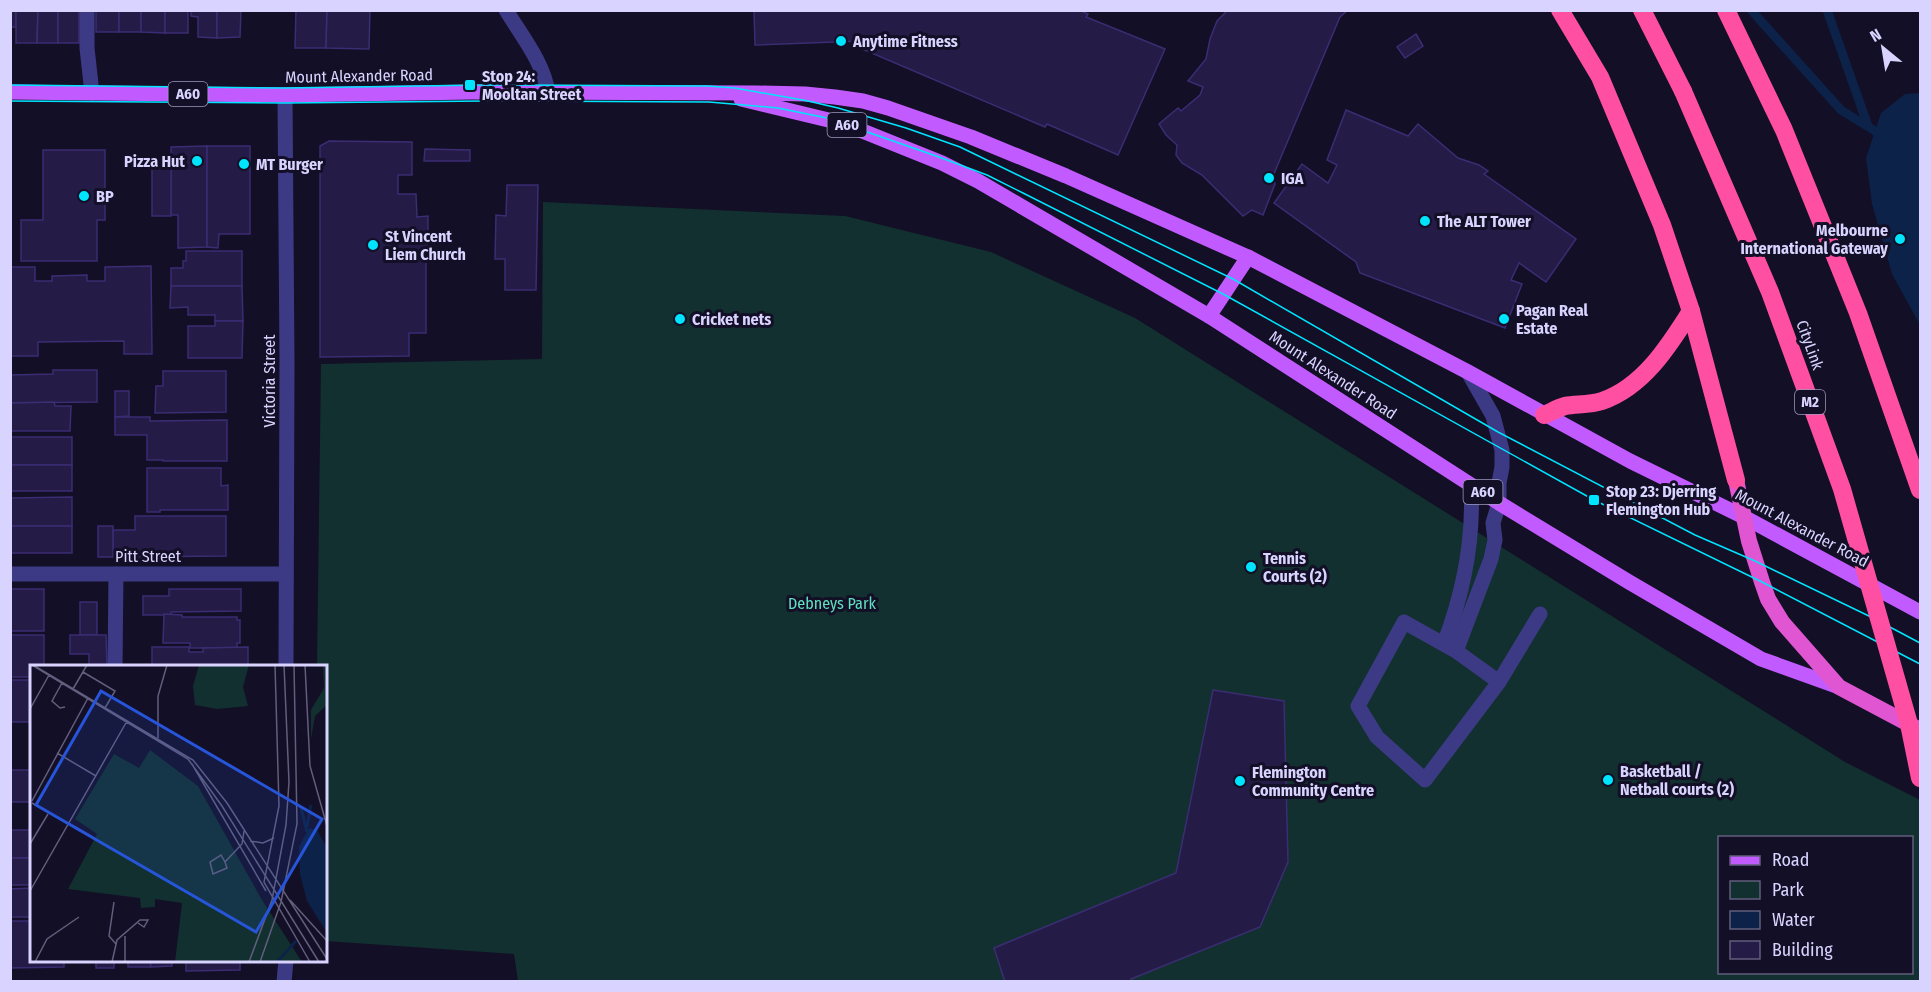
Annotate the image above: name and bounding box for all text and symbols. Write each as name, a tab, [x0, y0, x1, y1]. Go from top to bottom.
north arrow	[1853, 18, 1913, 78]
text: N	[1867, 25, 1885, 46]
place label: Anytime Fitness	[852, 32, 958, 51]
marker: Anytime Fitness	[834, 34, 848, 48]
street label: Mount Alexander Road	[285, 65, 433, 87]
place label: Stop 24: Mooltan Street	[482, 67, 582, 104]
marker: Stop 24: Mooltan Street	[463, 78, 477, 92]
road number: A60	[168, 82, 207, 106]
road number: A60	[828, 113, 866, 137]
place label: Pizza Hut	[124, 152, 185, 171]
marker: Pizza Hut	[190, 154, 204, 168]
place label: MT Burger	[256, 155, 323, 174]
marker: MT Burger	[237, 157, 251, 171]
place label: IGA	[1281, 169, 1304, 188]
marker: IGA	[1262, 171, 1276, 185]
place label: BP	[96, 187, 114, 206]
marker: BP	[77, 189, 91, 203]
place label: The ALT Tower	[1437, 212, 1531, 231]
marker: The ALT Tower	[1418, 214, 1432, 228]
place label: Melbourne International Gateway	[1741, 221, 1888, 258]
place label: St Vincent Liem Church	[385, 227, 466, 264]
marker: Melbourne International Gateway	[1893, 232, 1907, 246]
marker: St Vincent Liem Church	[366, 238, 380, 252]
place label: Pagan Real Estate	[1516, 301, 1589, 338]
place label: Cricket nets	[692, 310, 771, 329]
marker: Cricket nets	[673, 312, 687, 326]
marker: Pagan Real Estate	[1497, 312, 1511, 326]
street label: CityLink	[1792, 318, 1828, 373]
street label: Mount Alexander Road	[1266, 327, 1400, 423]
street label: Victoria Street	[260, 334, 279, 428]
road number: M2	[1795, 390, 1825, 414]
road number: A60	[1464, 480, 1502, 504]
place label: Stop 23: Djerring Flemington Hub	[1606, 482, 1716, 519]
street label: Mount Alexander Road	[1732, 485, 1872, 571]
marker: Stop 23: Djerring Flemington Hub	[1587, 493, 1601, 507]
street label: Pitt Street	[115, 547, 182, 566]
place label: Tennis Courts (2)	[1263, 549, 1327, 586]
marker: Tennis Courts (2)	[1244, 560, 1258, 574]
park label: Debneys Park	[788, 594, 877, 613]
inset map	[30, 665, 327, 962]
place label: Basketball / Netball courts (2)	[1620, 762, 1734, 799]
place label: Flemington Community Centre	[1252, 763, 1374, 800]
marker: Basketball / Netball courts (2)	[1601, 773, 1615, 787]
marker: Flemington Community Centre	[1233, 774, 1247, 788]
legend	[1718, 836, 1913, 974]
text: Road	[1772, 849, 1809, 871]
text: Park	[1772, 879, 1805, 901]
text: Water	[1772, 909, 1815, 931]
text: Building	[1772, 939, 1833, 961]

